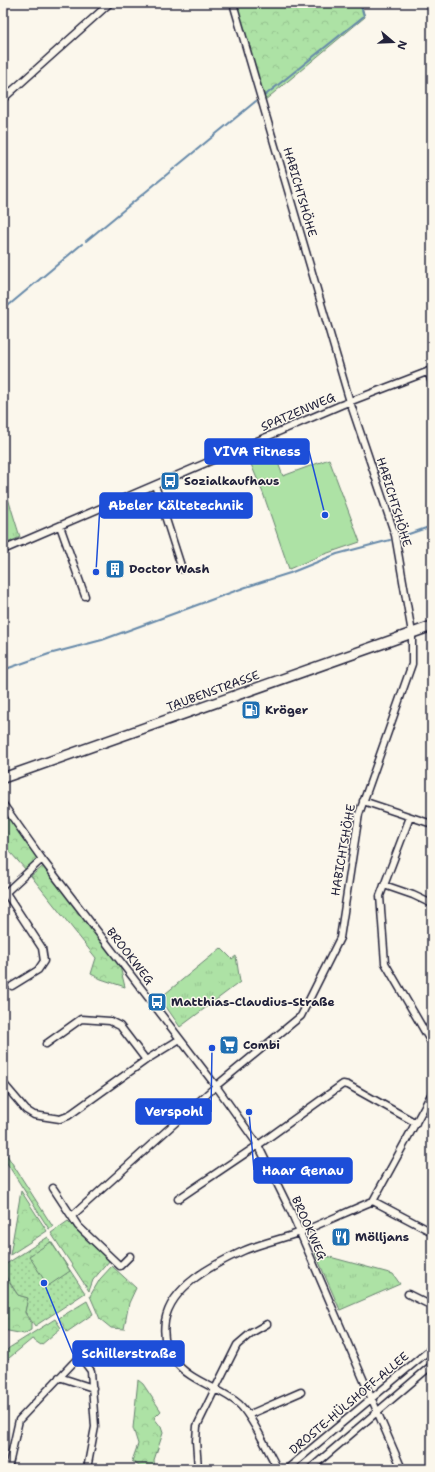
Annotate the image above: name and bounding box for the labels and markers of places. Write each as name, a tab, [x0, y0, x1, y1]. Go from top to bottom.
callout: VIVA Fitness	[205, 439, 309, 464]
bus stop icon: Sozialkaufhaus	[159, 470, 181, 492]
place label: Sozialkaufhaus	[184, 473, 279, 489]
callout: Abeler Kältetechnik	[100, 493, 252, 518]
building icon: Doctor Wash	[104, 558, 126, 580]
place label: Doctor Wash	[129, 561, 209, 577]
fuel station icon: Kröger	[240, 699, 262, 721]
place label: Kröger	[265, 702, 309, 718]
bus stop icon: Matthias-Claudius-Straße	[146, 991, 168, 1013]
place label: Matthias-Claudius-Straße	[171, 994, 335, 1010]
supermarket icon: Combi	[218, 1034, 240, 1056]
place label: Combi	[243, 1037, 280, 1053]
callout: Verspohl	[136, 1099, 211, 1124]
callout: Haar Genau	[254, 1158, 352, 1183]
restaurant icon: Mölljans	[330, 1226, 352, 1248]
place label: Mölljans	[355, 1229, 409, 1245]
callout: Schillerstraße	[73, 1341, 184, 1366]

